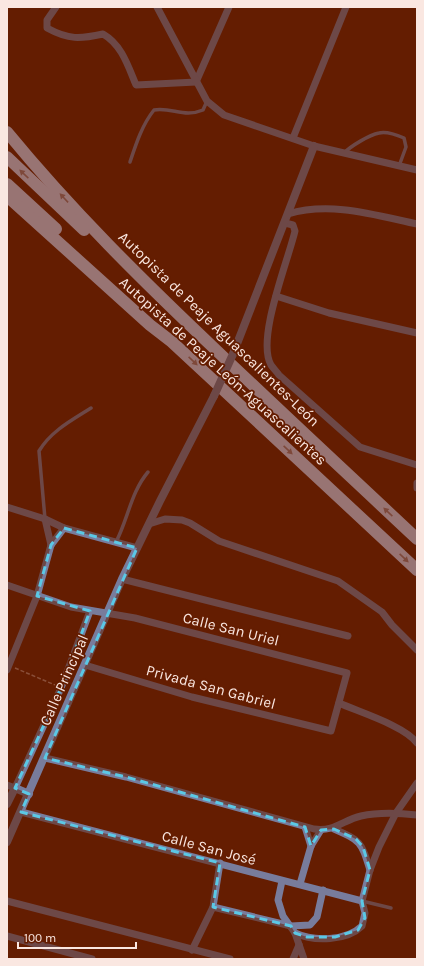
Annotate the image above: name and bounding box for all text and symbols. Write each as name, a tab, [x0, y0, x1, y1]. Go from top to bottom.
one-way arrow	[19, 169, 29, 178]
one-way arrow	[60, 193, 69, 202]
street label: Autopista de Peaje Aguascalientes-León	[115, 228, 323, 430]
street label: Autopista de Peaje León-Aguascalientes	[116, 273, 330, 469]
one-way arrow	[188, 357, 198, 366]
one-way arrow	[282, 446, 293, 455]
one-way arrow	[383, 508, 394, 517]
one-way arrow	[398, 553, 409, 562]
street label: Calle San Uriel	[181, 608, 281, 650]
street label: Calle Principal	[36, 632, 92, 728]
street label: Privada San Gabriel	[144, 661, 278, 713]
street label: Calle San José	[160, 827, 258, 869]
scale bar	[18, 924, 136, 950]
text: 100 m	[24, 931, 56, 945]

